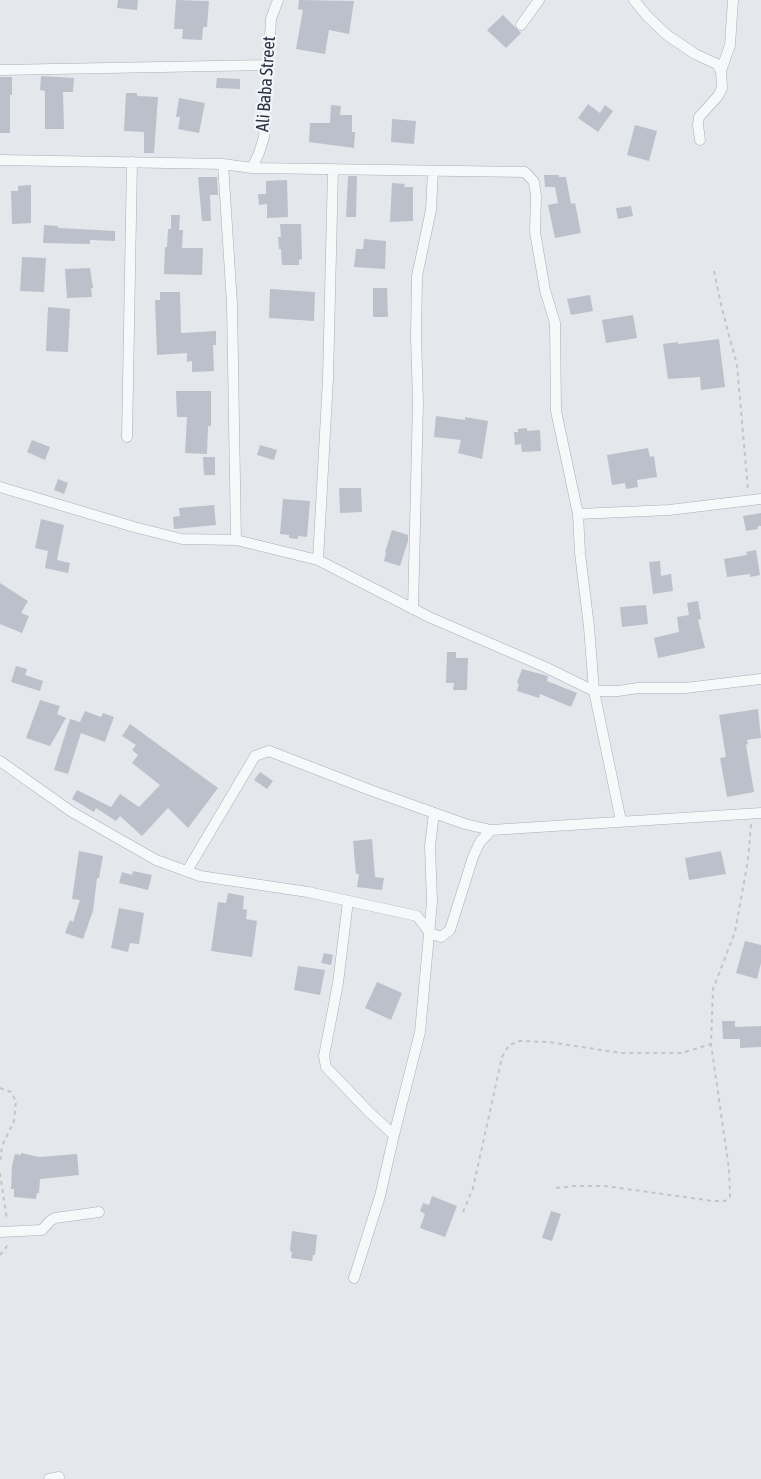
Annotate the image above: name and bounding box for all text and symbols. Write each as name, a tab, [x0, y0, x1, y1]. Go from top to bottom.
street label: Ali Baba Street	[252, 35, 280, 133]

